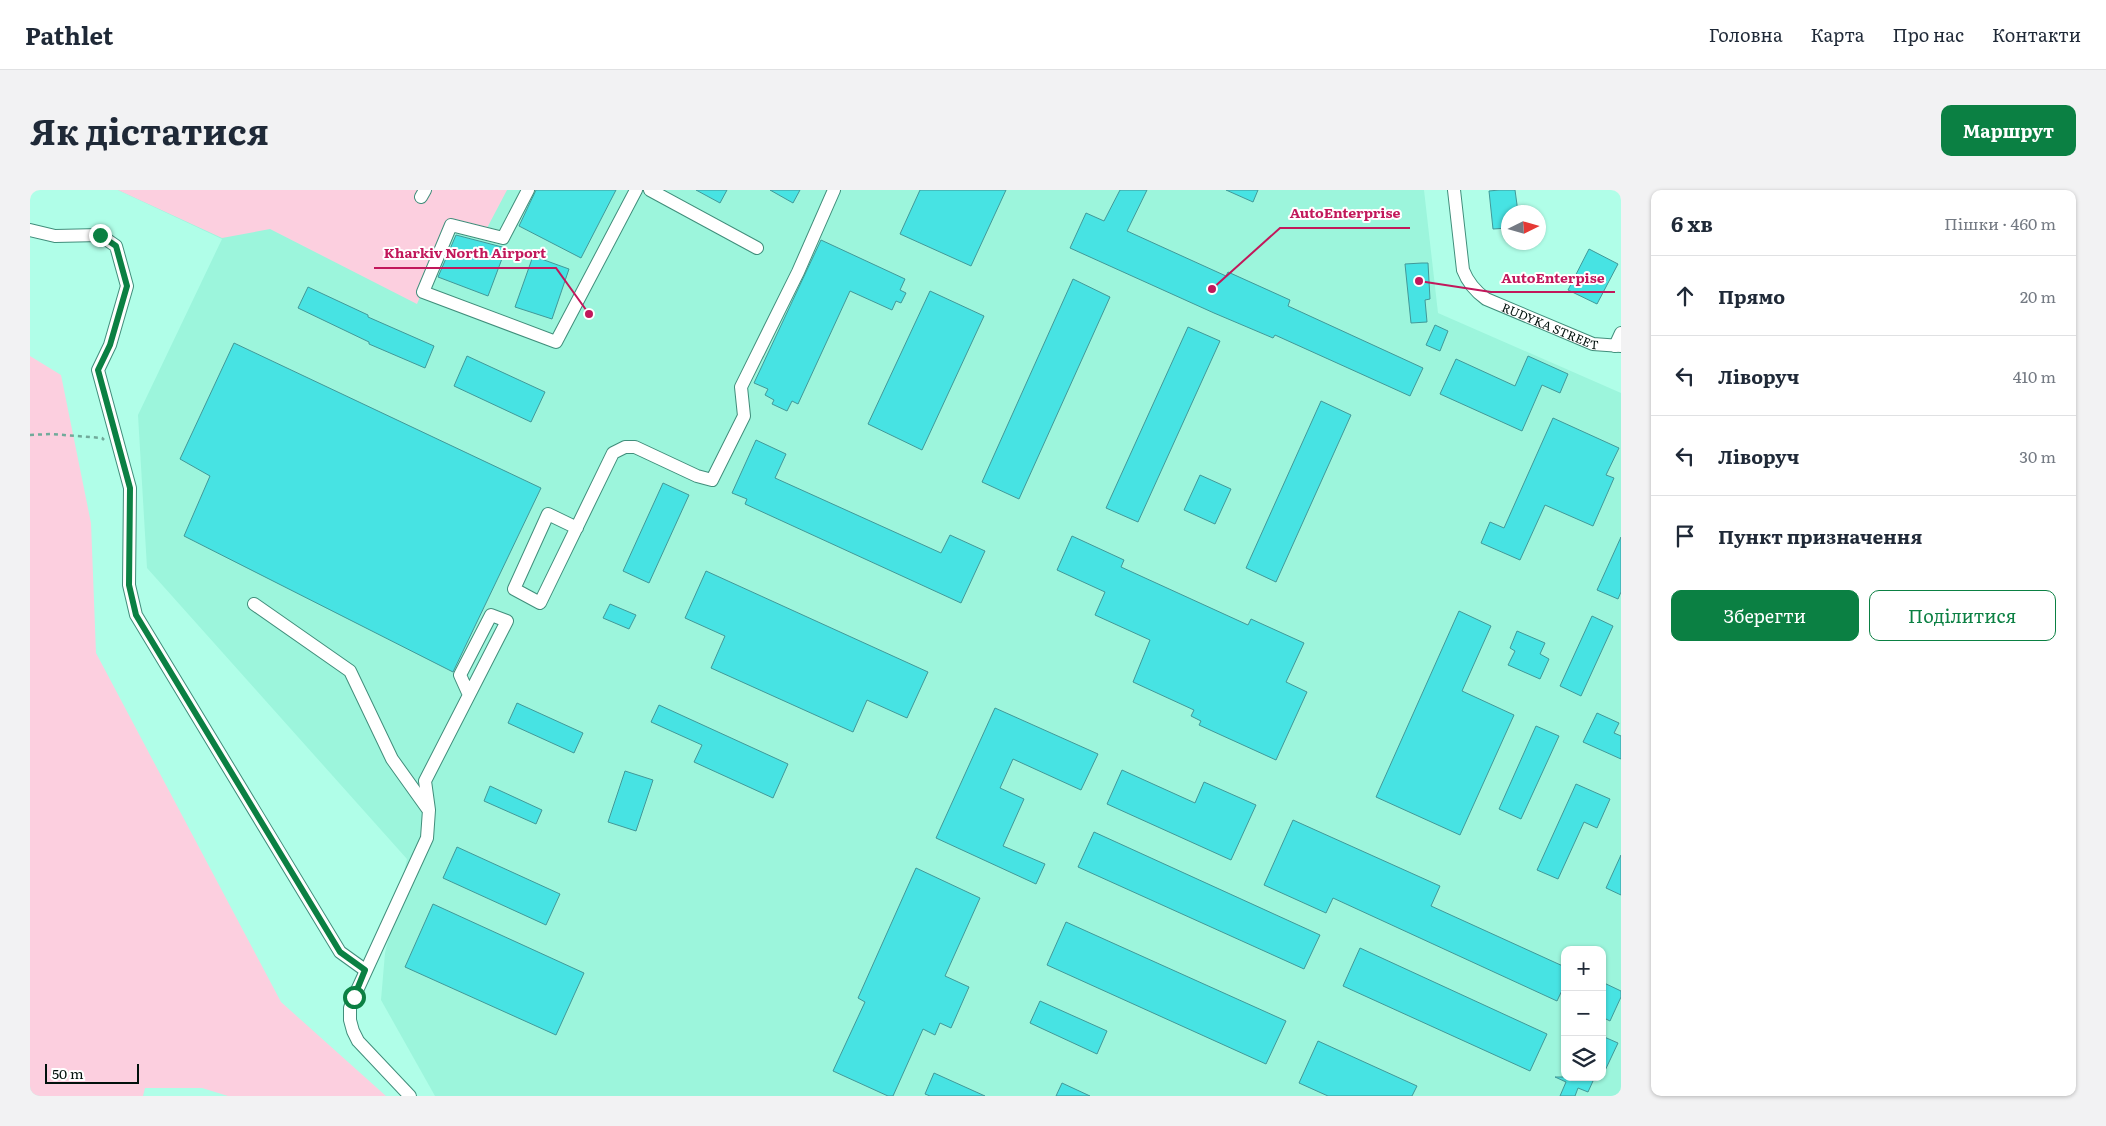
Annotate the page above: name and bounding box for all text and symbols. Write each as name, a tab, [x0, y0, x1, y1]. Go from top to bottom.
text: Pathlet	[25, 17, 113, 52]
text: Головна	[1709, 21, 1783, 48]
text: Карта	[1811, 21, 1865, 48]
text: Про нас	[1893, 21, 1964, 48]
text: Контакти	[1992, 21, 2081, 48]
text: Як дістатися	[30, 104, 269, 156]
button: Маршрут	[1941, 105, 2076, 156]
callout: AutoEnterprise	[1280, 199, 1410, 228]
text: AutoEnterprise	[1290, 202, 1400, 222]
north arrow	[1501, 205, 1546, 250]
text: 6 хв	[1671, 207, 1713, 238]
text: Пішки · 460 m	[1944, 211, 2056, 235]
route end	[89, 224, 112, 247]
callout: Kharkiv North Airport	[374, 239, 556, 268]
text: Kharkiv North Airport	[384, 242, 547, 262]
callout: AutoEnterpise	[1491, 263, 1615, 292]
text: AutoEnterpise	[1501, 267, 1605, 287]
icon: ahead	[1671, 282, 1699, 310]
text: Прямо	[1718, 282, 1785, 310]
text: 20 m	[2020, 284, 2056, 308]
street label: RUDYKA STREET	[1499, 298, 1599, 353]
icon: left	[1671, 362, 1699, 390]
text: Ліворуч	[1718, 362, 1799, 390]
text: 410 m	[2013, 364, 2056, 388]
icon: left	[1671, 442, 1699, 470]
text: Ліворуч	[1718, 442, 1799, 470]
text: 30 m	[2019, 444, 2056, 468]
icon: arrive	[1671, 522, 1699, 550]
text: Пункт призначення	[1718, 522, 1922, 550]
button: Зберегти	[1671, 590, 1859, 641]
button: Поділитися	[1869, 590, 2056, 641]
map controls	[1561, 946, 1606, 1081]
button: +	[1561, 946, 1606, 991]
route start	[343, 986, 366, 1009]
button: −	[1561, 991, 1606, 1036]
button: layers	[1561, 1036, 1606, 1081]
scale bar	[45, 1061, 139, 1084]
text: 50 m	[52, 1063, 84, 1083]

